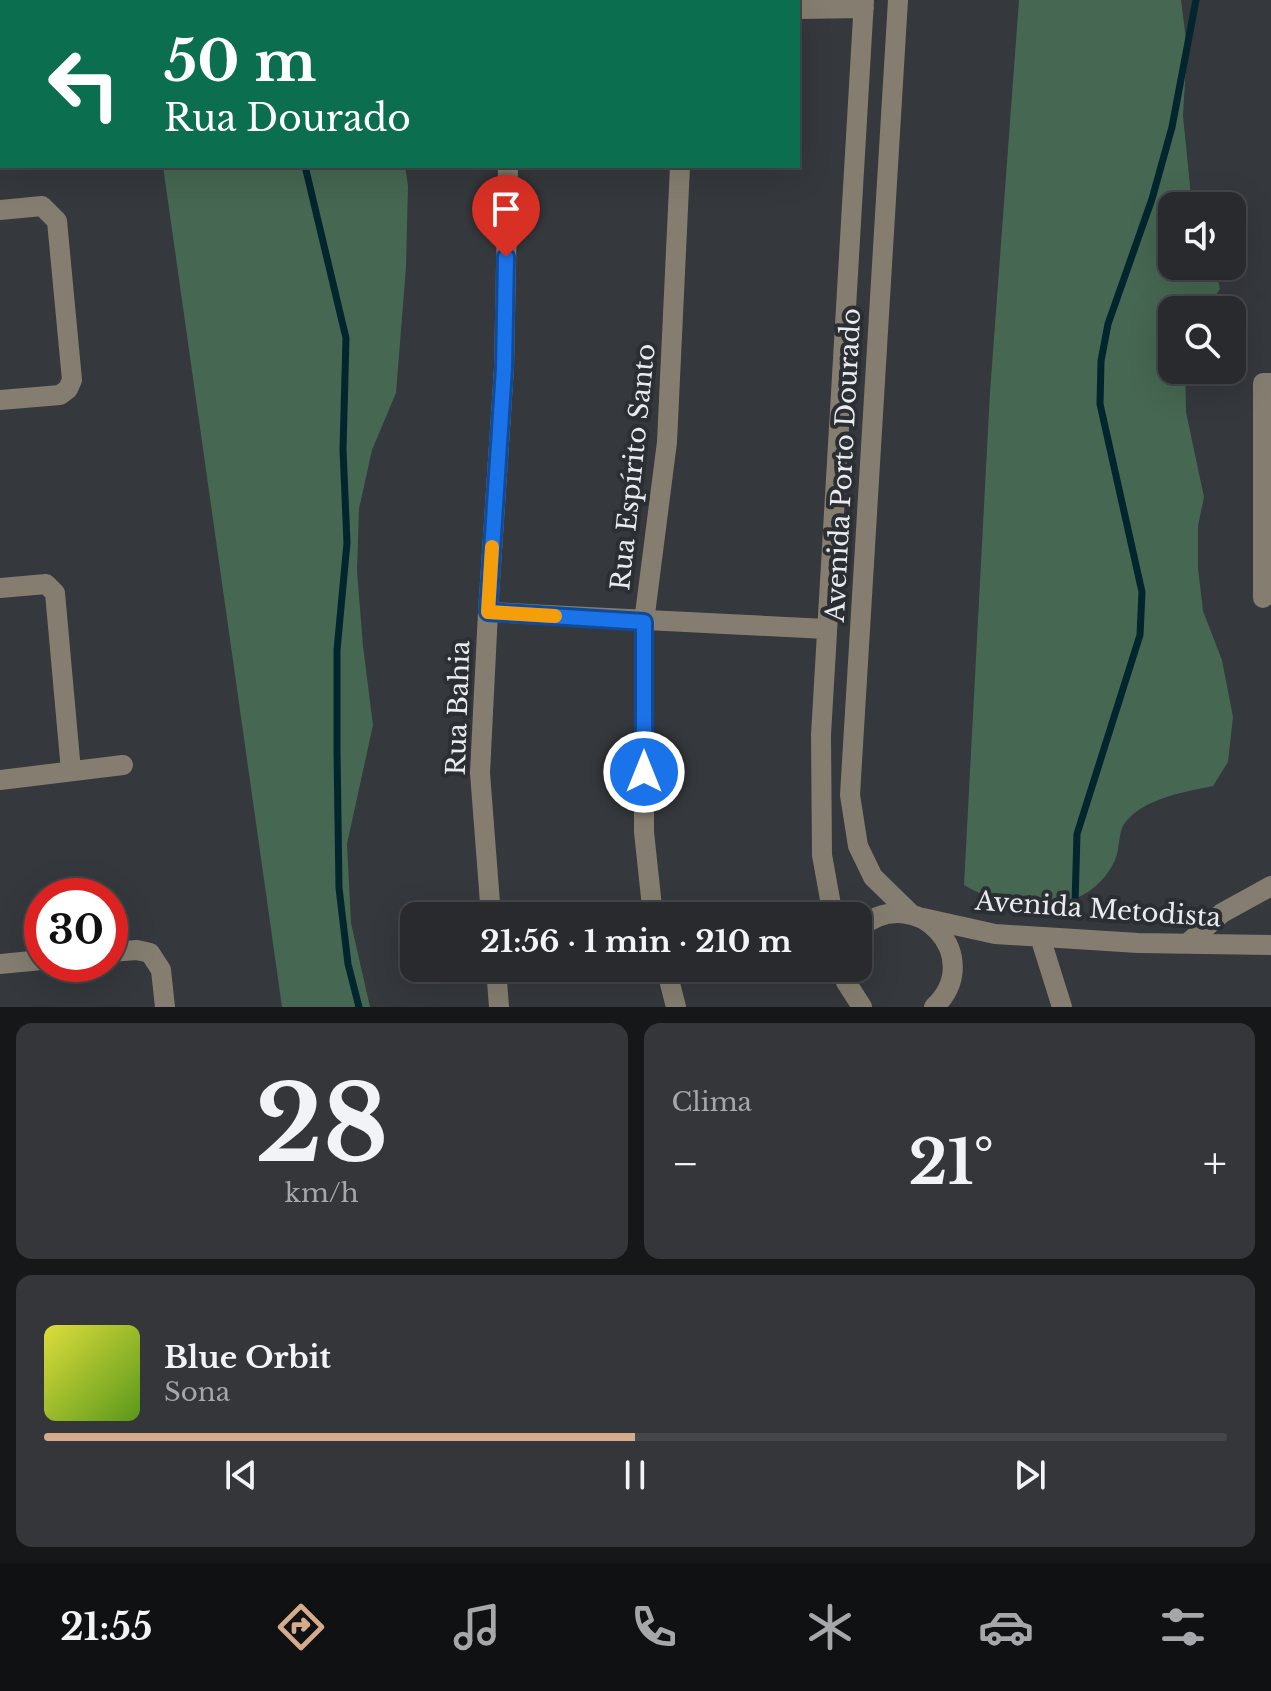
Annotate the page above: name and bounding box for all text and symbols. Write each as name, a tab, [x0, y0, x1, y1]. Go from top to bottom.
text: 50 m	[164, 27, 316, 96]
icon: left	[32, 32, 136, 136]
text: Rua Dourado	[164, 96, 411, 141]
pin	[472, 175, 540, 257]
icon: arrive	[484, 187, 528, 231]
map controls	[1158, 192, 1246, 384]
button: sound	[1158, 192, 1246, 280]
button: search	[1158, 296, 1246, 384]
street label: Avenida Porto Dourado	[819, 307, 867, 624]
street label: Rua Espírito Santo	[604, 342, 662, 592]
street label: Rua Bahia	[440, 639, 476, 776]
position arrow	[602, 730, 686, 814]
speed limit sign: 30	[24, 878, 128, 982]
street label: Avenida Metodista	[973, 884, 1223, 934]
text: 21:56 · 1 min · 210 m	[480, 923, 792, 960]
text: 28	[255, 1060, 389, 1189]
text: Clima	[672, 1086, 752, 1118]
text: 21°	[908, 1126, 994, 1200]
text: −	[672, 1136, 699, 1191]
text: +	[1203, 1136, 1227, 1191]
text: km/h	[285, 1177, 359, 1209]
text: Blue Orbit	[164, 1339, 331, 1376]
text: Sona	[164, 1376, 230, 1408]
icon: previous	[219, 1453, 263, 1497]
icon: pause	[613, 1453, 657, 1497]
icon: next	[1008, 1453, 1052, 1497]
icon: directions	[273, 1599, 329, 1655]
icon: music	[449, 1599, 505, 1655]
icon: phone	[626, 1599, 682, 1655]
icon: climate	[802, 1599, 858, 1655]
icon: car	[978, 1599, 1034, 1655]
icon: filters	[1155, 1599, 1211, 1655]
text: 21:55	[60, 1605, 152, 1650]

